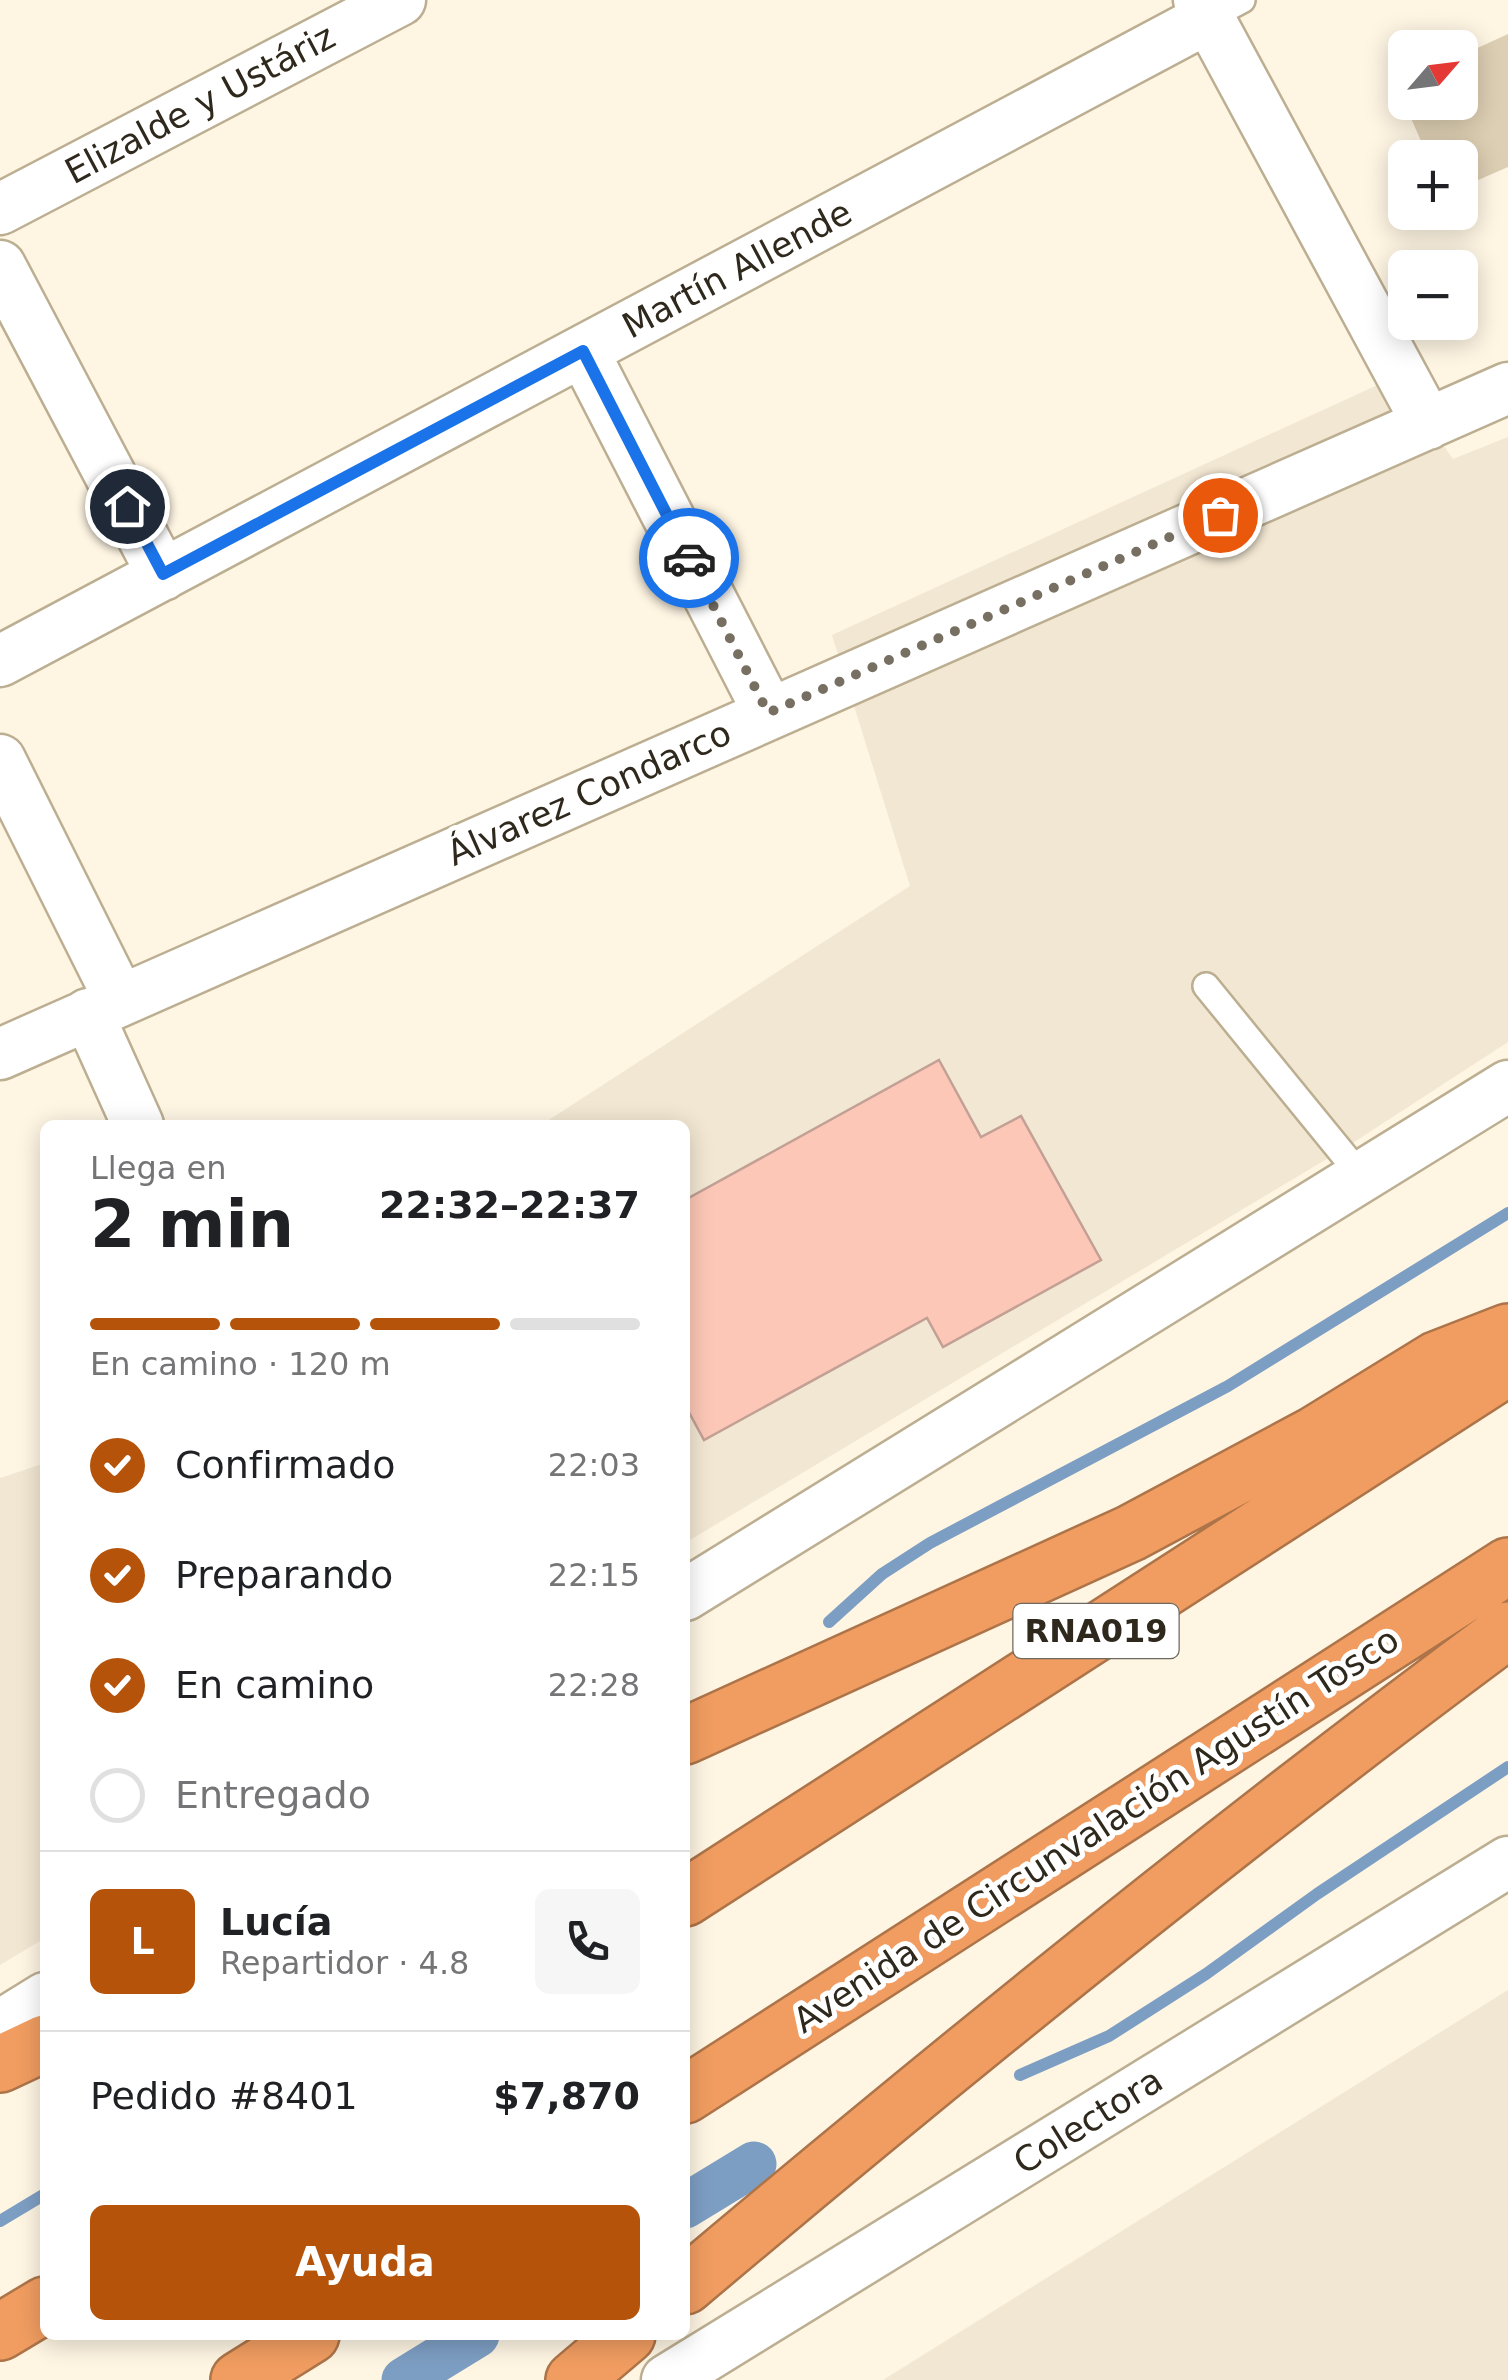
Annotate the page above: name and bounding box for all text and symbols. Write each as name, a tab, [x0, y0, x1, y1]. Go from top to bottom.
street label: Elizalde y Ustáriz	[58, 16, 342, 192]
north arrow	[1388, 30, 1478, 120]
map controls	[1388, 30, 1478, 340]
button: +	[1388, 140, 1478, 230]
street label: Martín Allende	[616, 192, 858, 346]
button: −	[1388, 250, 1478, 340]
pin	[85, 464, 170, 549]
pin	[1178, 473, 1263, 558]
icon: home	[100, 479, 155, 534]
icon: bag	[1193, 488, 1248, 543]
courier	[639, 508, 739, 608]
icon: car	[662, 531, 717, 586]
street label: Álvarez Condarco	[440, 711, 737, 874]
text: Llega en	[90, 1149, 226, 1187]
text: 22:32–22:37	[379, 1183, 640, 1227]
text: 2 min	[90, 1187, 294, 1262]
text: En camino · 120 m	[90, 1345, 391, 1383]
icon: check	[90, 1438, 145, 1493]
text: Confirmado	[175, 1443, 395, 1487]
text: 22:03	[548, 1446, 640, 1484]
icon: check	[90, 1548, 145, 1603]
text: Preparando	[175, 1553, 393, 1597]
text: 22:15	[548, 1556, 640, 1594]
road number: RNA019	[1014, 1604, 1178, 1658]
street label: Avenida de Circunvalación Agustín Tosco	[786, 1619, 1406, 2041]
icon: check	[90, 1658, 145, 1713]
text: En camino	[175, 1663, 374, 1707]
text: 22:28	[548, 1666, 640, 1704]
text: Entregado	[175, 1773, 371, 1817]
button: phone	[535, 1889, 640, 1994]
text: Lucía	[220, 1900, 332, 1944]
text: L	[130, 1919, 155, 1963]
text: Repartidor · 4.8	[220, 1944, 469, 1982]
street label: Colectora	[1006, 2060, 1170, 2182]
text: Pedido #8401	[90, 2074, 358, 2118]
text: $7,870	[493, 2074, 640, 2118]
button: Ayuda	[90, 2205, 640, 2320]

